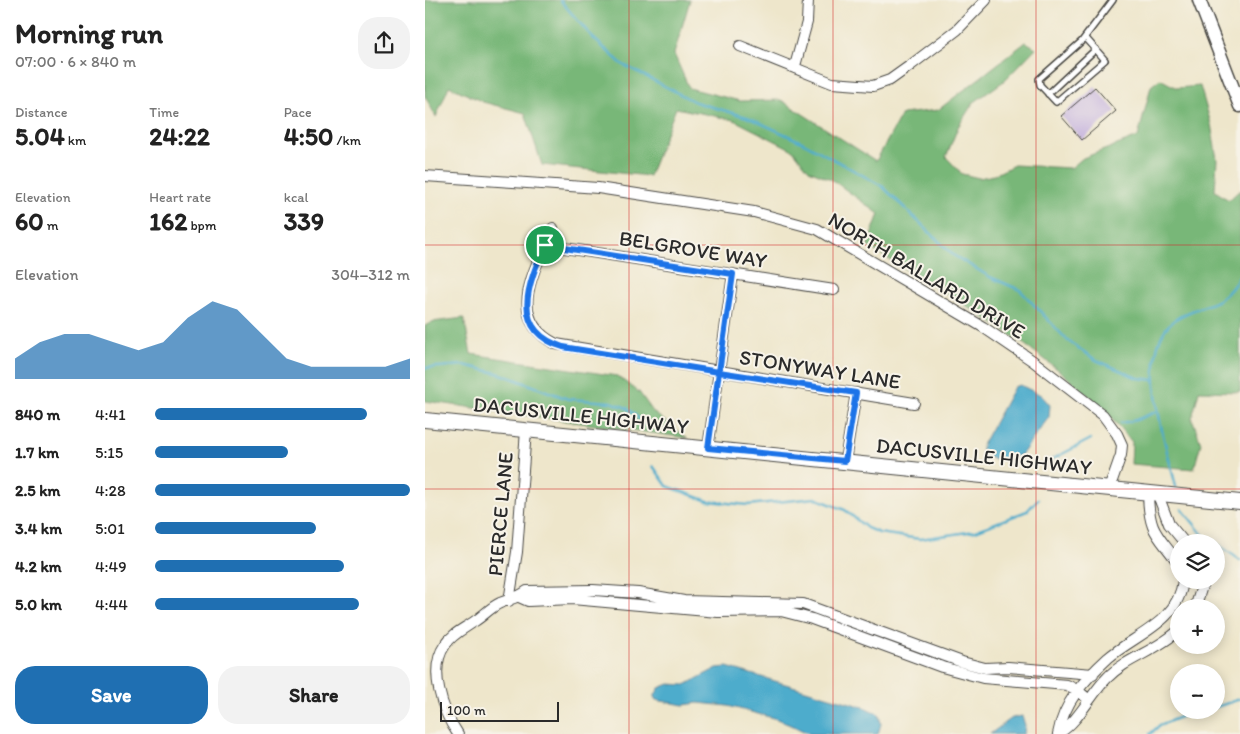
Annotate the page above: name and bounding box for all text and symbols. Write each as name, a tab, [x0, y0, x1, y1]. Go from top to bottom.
text: Morning run	[15, 16, 163, 50]
button: share	[358, 17, 410, 69]
text: 07:00 · 6 × 840 m	[15, 52, 136, 71]
text: Distance	[15, 104, 67, 121]
text: Time	[149, 104, 179, 121]
text: Pace	[284, 104, 312, 121]
text: 5.04	[15, 121, 65, 151]
text: 24:22	[149, 121, 210, 151]
text: 4:50	[284, 121, 333, 151]
text: km	[65, 132, 86, 149]
text: /km	[333, 132, 361, 149]
text: Elevation	[15, 189, 71, 206]
text: Heart rate	[149, 189, 211, 206]
text: kcal	[284, 189, 309, 206]
text: 60	[15, 206, 44, 236]
text: 162	[149, 206, 187, 236]
text: 339	[284, 206, 324, 236]
street label: NORTH BALLARD DRIVE	[824, 206, 1030, 344]
text: m	[44, 217, 59, 234]
text: bpm	[187, 217, 216, 234]
pin	[524, 224, 566, 266]
street label: BELGROVE WAY	[617, 225, 769, 273]
icon: arrive	[531, 231, 559, 259]
text: Elevation	[15, 265, 79, 284]
text: 304–312 m	[331, 265, 410, 284]
street label: STONYWAY LANE	[738, 344, 902, 394]
street label: DACUSVILLE HIGHWAY	[472, 391, 690, 439]
text: 840 m	[15, 405, 60, 424]
text: 4:41	[95, 405, 126, 424]
street label: DACUSVILLE HIGHWAY	[875, 432, 1093, 480]
text: 1.7 km	[15, 443, 59, 462]
text: 5:15	[95, 443, 123, 462]
street label: PIERCE LANE	[482, 451, 518, 577]
text: 2.5 km	[15, 481, 61, 500]
text: 4:28	[95, 481, 126, 500]
text: 3.4 km	[15, 519, 62, 538]
text: 5:01	[95, 519, 125, 538]
map controls	[1170, 534, 1225, 719]
button: layers	[1170, 534, 1225, 589]
text: 4.2 km	[15, 557, 62, 576]
text: 4:49	[95, 557, 127, 576]
text: 5.0 km	[15, 595, 62, 614]
text: 4:44	[95, 595, 128, 614]
button: +	[1170, 599, 1225, 654]
button: −	[1170, 664, 1225, 719]
button: Save	[15, 666, 208, 724]
button: Share	[218, 666, 410, 724]
scale bar	[440, 699, 559, 722]
text: 100 m	[447, 702, 486, 719]

